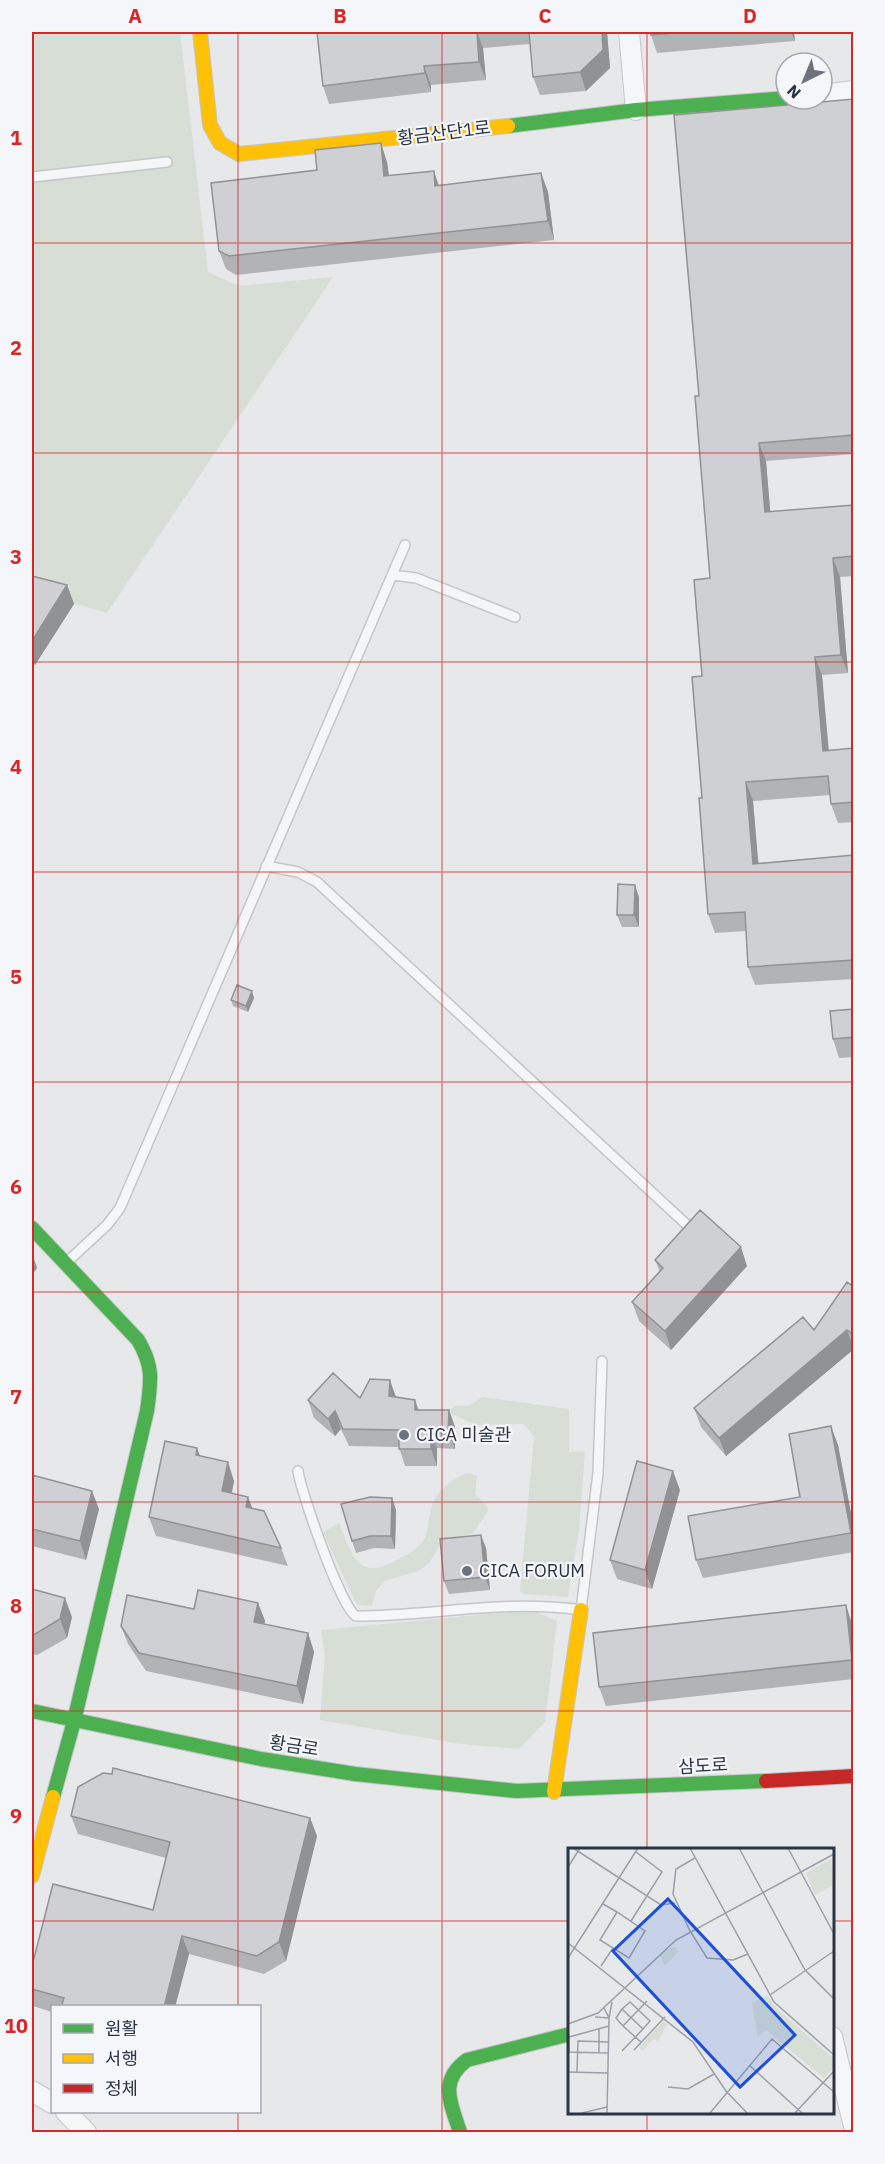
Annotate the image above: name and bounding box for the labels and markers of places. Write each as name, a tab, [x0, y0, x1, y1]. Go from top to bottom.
place label: CICA 미술관	[416, 1423, 511, 1446]
marker: CICA 미술관	[397, 1428, 411, 1442]
place label: CICA FORUM	[479, 1559, 585, 1582]
marker: CICA FORUM	[460, 1564, 474, 1578]

